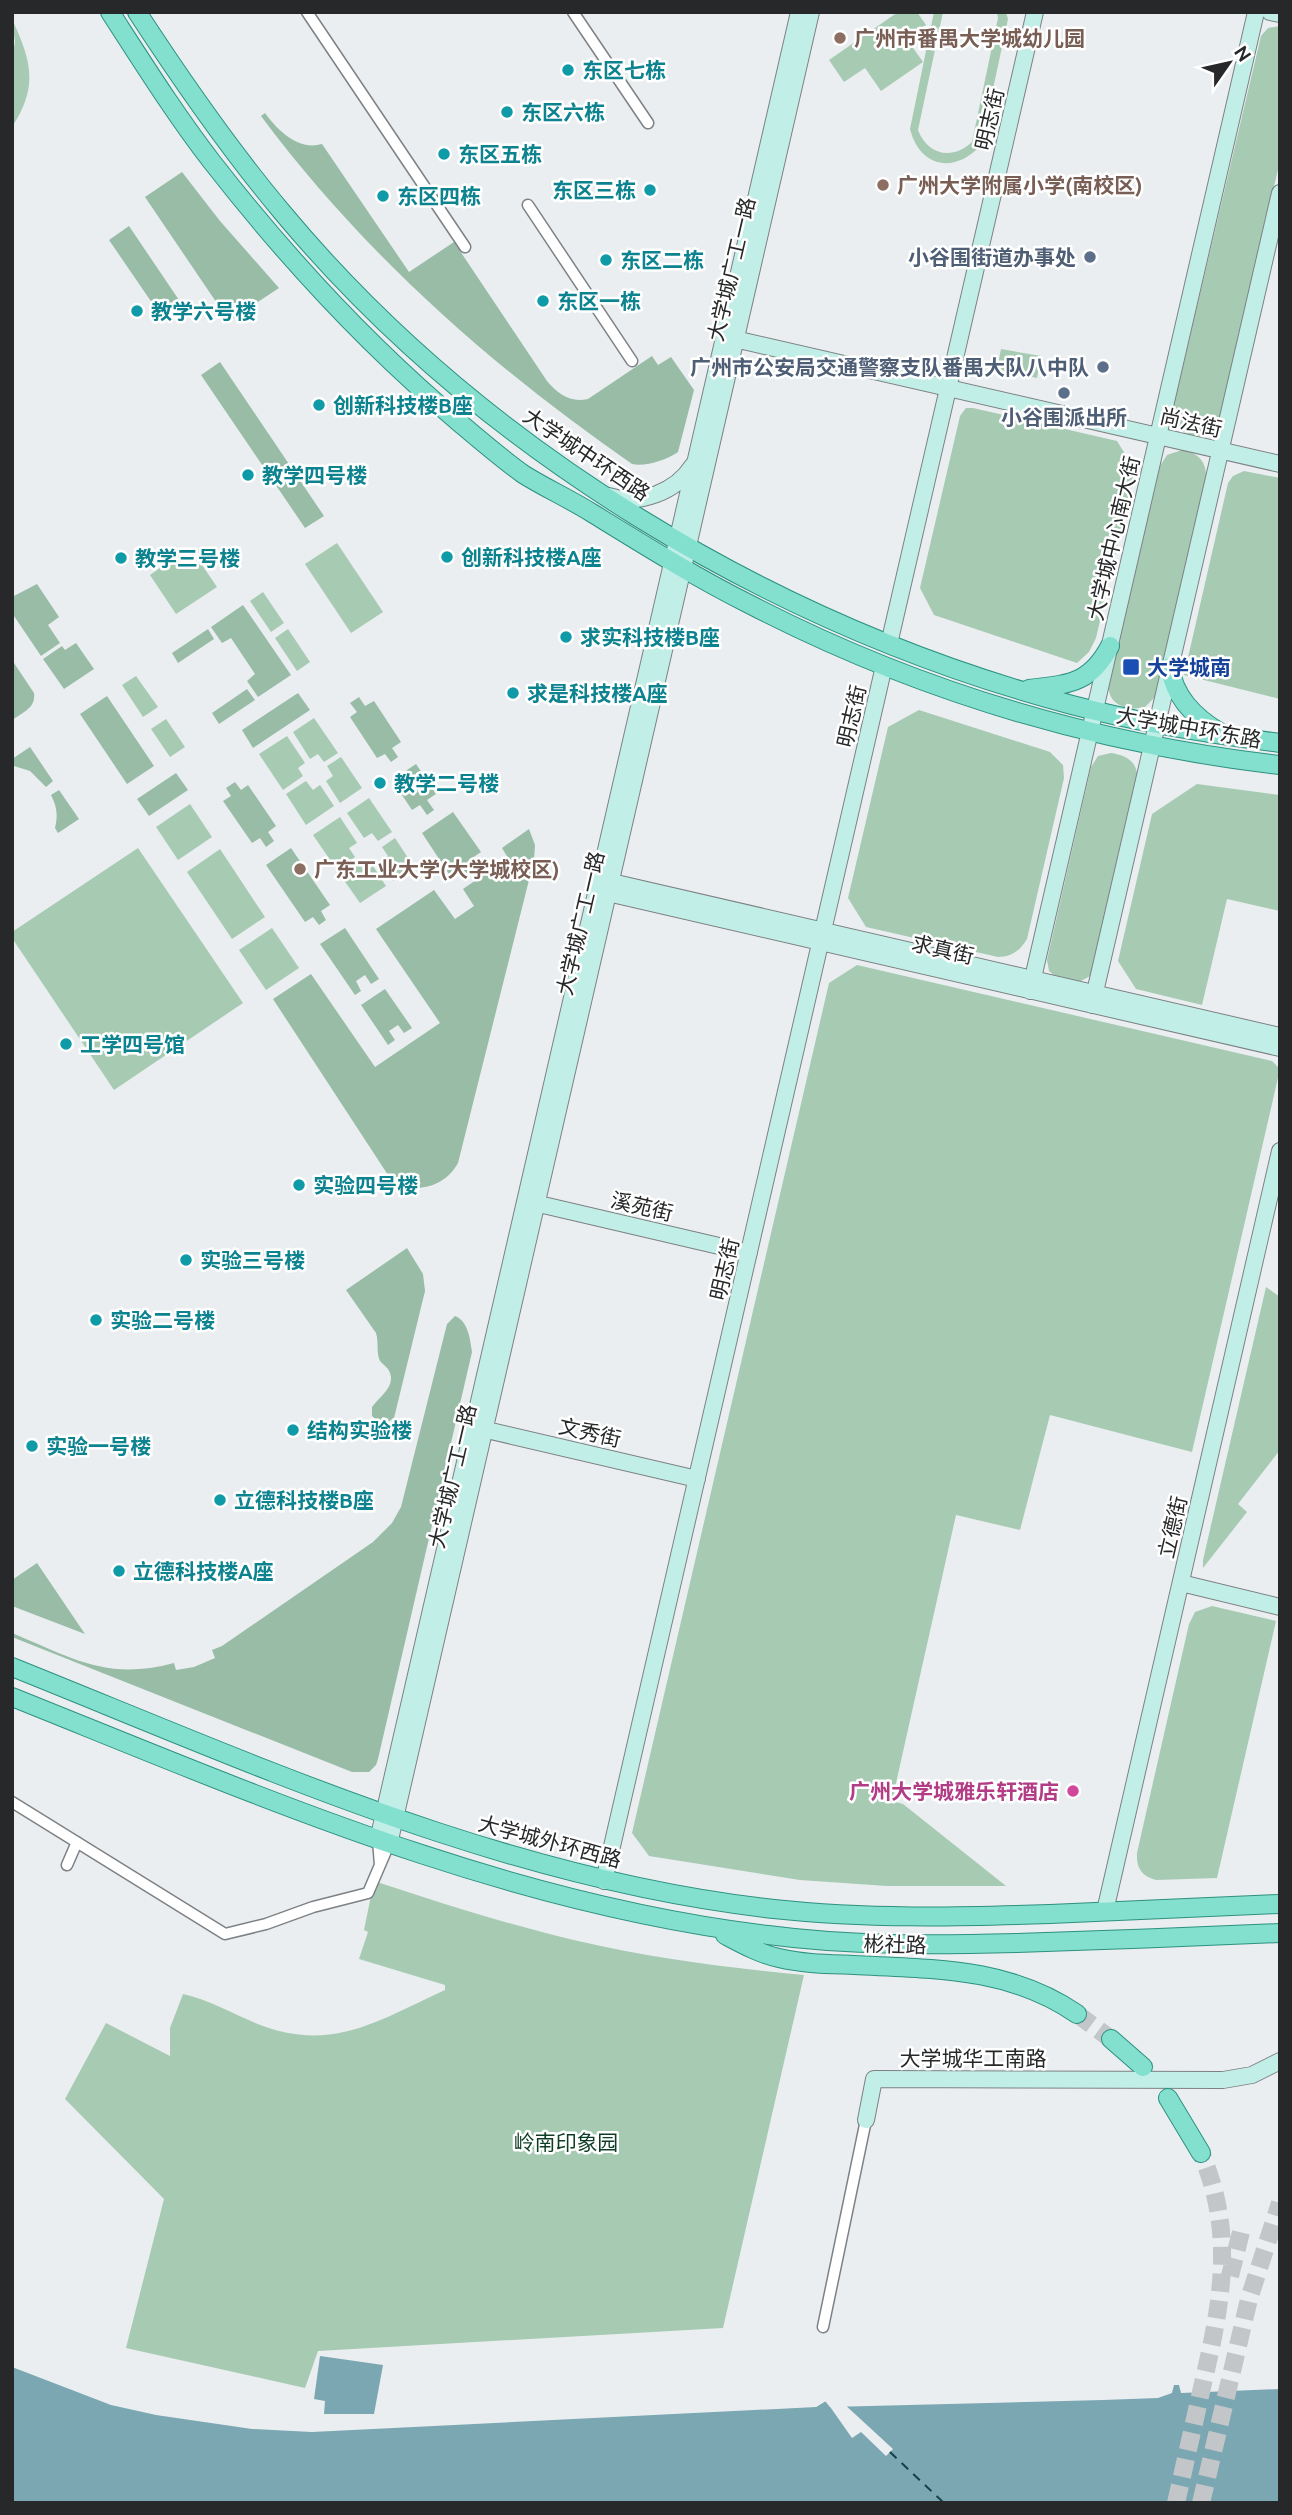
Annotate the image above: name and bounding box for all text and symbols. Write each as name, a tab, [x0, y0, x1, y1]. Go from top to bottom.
place label: 广州市番禺大学城幼儿园	[854, 26, 1085, 50]
north arrow	[1194, 28, 1264, 98]
marker: 广州市番禺大学城幼儿园	[832, 30, 848, 46]
text: N	[1230, 41, 1256, 66]
place label: 东区七栋	[582, 58, 666, 82]
marker: 东区七栋	[560, 62, 576, 78]
street label: 明志街	[970, 86, 1008, 152]
place label: 东区六栋	[521, 100, 605, 124]
marker: 东区六栋	[499, 104, 515, 120]
place label: 东区五栋	[458, 142, 542, 166]
marker: 东区五栋	[436, 146, 452, 162]
place label: 广州大学附属小学(南校区)	[897, 173, 1143, 197]
marker: 广州大学附属小学(南校区)	[875, 177, 891, 193]
place label: 东区三栋	[552, 178, 636, 202]
marker: 东区三栋	[642, 182, 658, 198]
place label: 东区四栋	[397, 184, 481, 208]
marker: 东区四栋	[375, 188, 391, 204]
street label: 大学城广工一路	[703, 195, 759, 343]
place label: 小谷围街道办事处	[908, 245, 1076, 269]
place label: 东区二栋	[620, 248, 704, 272]
marker: 小谷围街道办事处	[1082, 249, 1098, 265]
marker: 东区二栋	[598, 252, 614, 268]
place label: 东区一栋	[557, 289, 641, 313]
marker: 东区一栋	[535, 293, 551, 309]
place label: 教学六号楼	[151, 299, 256, 323]
marker: 教学六号楼	[129, 303, 145, 319]
place label: 广州市公安局交通警察支队番禺大队八中队	[690, 355, 1089, 379]
marker: 广州市公安局交通警察支队番禺大队八中队	[1095, 359, 1111, 375]
marker: 小谷围派出所	[1056, 385, 1072, 401]
place label: 创新科技楼B座	[333, 393, 473, 417]
marker: 创新科技楼B座	[311, 397, 327, 413]
street label: 大学城中环西路	[519, 403, 655, 505]
street label: 尚法街	[1158, 403, 1224, 441]
place label: 小谷围派出所	[1001, 405, 1127, 429]
street label: 大学城中心南大街	[1082, 453, 1144, 623]
place label: 教学四号楼	[262, 463, 367, 487]
marker: 教学四号楼	[240, 467, 256, 483]
place label: 创新科技楼A座	[461, 545, 602, 569]
place label: 教学三号楼	[135, 546, 240, 570]
marker: 创新科技楼A座	[439, 549, 455, 565]
marker: 教学三号楼	[113, 550, 129, 566]
place label: 求实科技楼B座	[580, 625, 720, 649]
marker: 求实科技楼B座	[558, 629, 574, 645]
place label: 大学城南	[1147, 655, 1231, 679]
marker: 大学城南	[1121, 657, 1141, 677]
place label: 求是科技楼A座	[527, 681, 668, 705]
street label: 明志街	[832, 683, 870, 749]
marker: 求是科技楼A座	[505, 685, 521, 701]
street label: 大学城中环东路	[1115, 702, 1263, 752]
place label: 教学二号楼	[394, 771, 499, 795]
marker: 教学二号楼	[372, 775, 388, 791]
street label: 大学城广工一路	[552, 849, 608, 997]
place label: 广东工业大学(大学城校区)	[314, 857, 560, 881]
marker: 广东工业大学(大学城校区)	[292, 861, 308, 877]
street label: 求真街	[910, 930, 976, 968]
place label: 工学四号馆	[80, 1032, 185, 1056]
marker: 工学四号馆	[58, 1036, 74, 1052]
place label: 实验四号楼	[313, 1173, 418, 1197]
marker: 实验四号楼	[291, 1177, 307, 1193]
street label: 溪苑街	[609, 1187, 675, 1225]
street label: 明志街	[705, 1236, 743, 1302]
place label: 实验三号楼	[200, 1248, 305, 1272]
marker: 实验三号楼	[178, 1252, 194, 1268]
place label: 实验二号楼	[110, 1308, 215, 1332]
marker: 实验二号楼	[88, 1312, 104, 1328]
street label: 大学城广工一路	[424, 1402, 480, 1550]
street label: 文秀街	[557, 1413, 623, 1451]
place label: 结构实验楼	[307, 1418, 412, 1442]
marker: 结构实验楼	[285, 1422, 301, 1438]
place label: 实验一号楼	[46, 1434, 151, 1458]
marker: 实验一号楼	[24, 1438, 40, 1454]
place label: 立德科技楼B座	[234, 1488, 374, 1512]
marker: 立德科技楼B座	[212, 1492, 228, 1508]
street label: 立德街	[1153, 1494, 1191, 1560]
place label: 立德科技楼A座	[133, 1559, 274, 1583]
marker: 立德科技楼A座	[111, 1563, 127, 1579]
place label: 广州大学城雅乐轩酒店	[849, 1779, 1059, 1803]
marker: 广州大学城雅乐轩酒店	[1065, 1783, 1081, 1799]
street label: 大学城外环西路	[476, 1810, 624, 1872]
street label: 彬社路	[863, 1931, 927, 1957]
street label: 大学城华工南路	[900, 2046, 1047, 2070]
park label: 岭南印象园	[514, 2130, 619, 2154]

